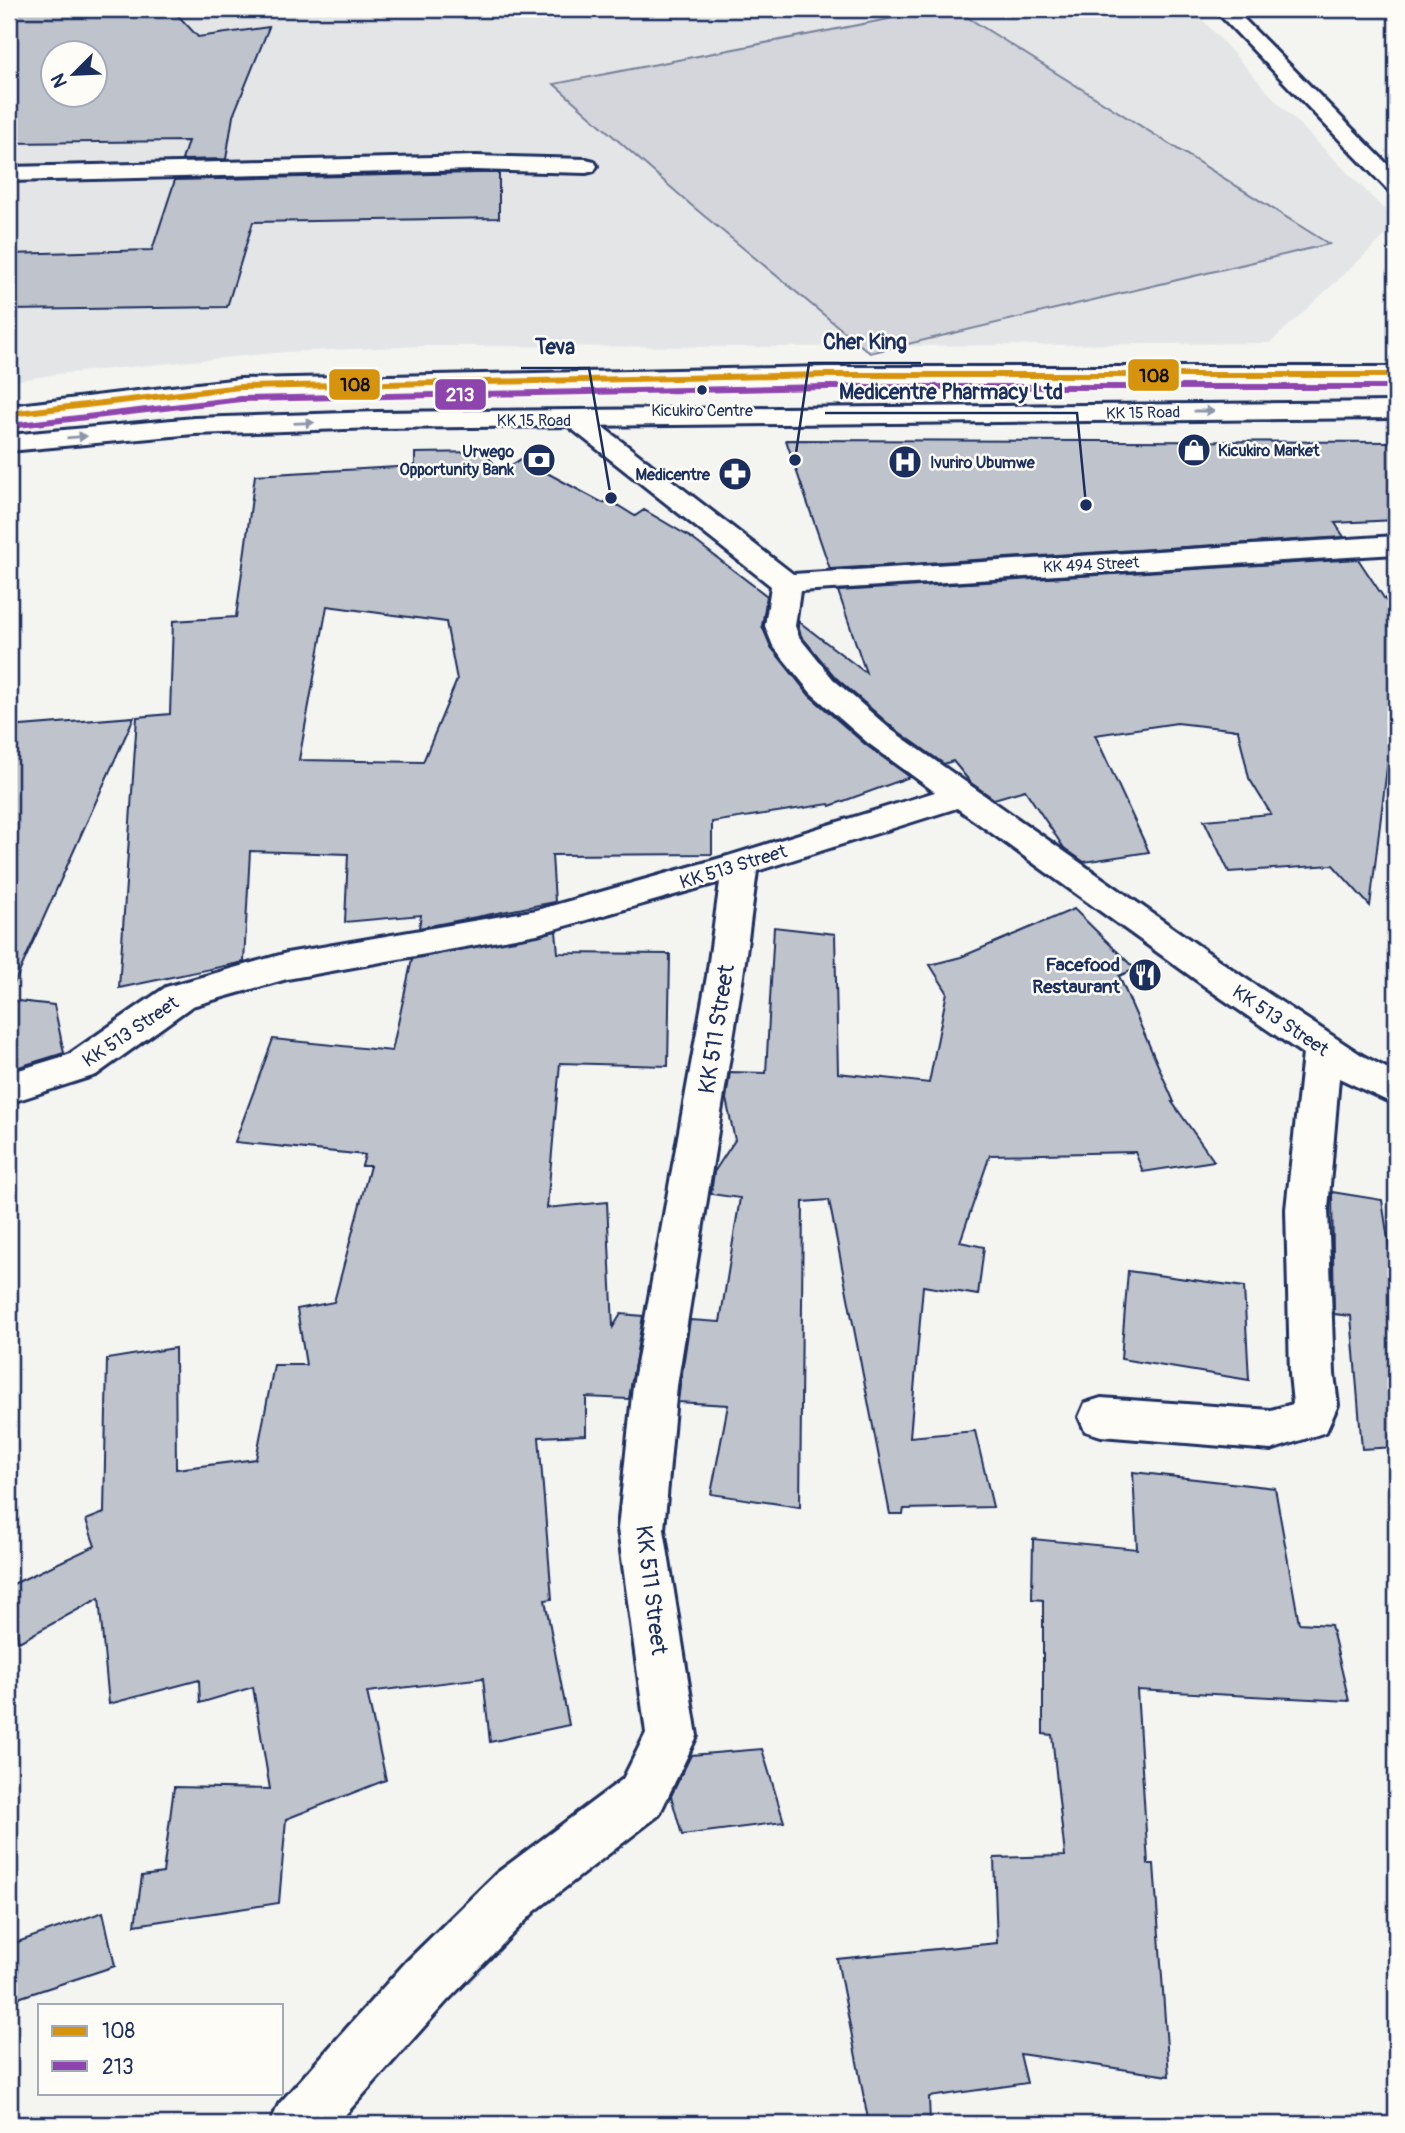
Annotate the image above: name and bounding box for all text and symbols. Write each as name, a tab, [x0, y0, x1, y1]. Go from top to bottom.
north arrow	[38, 38, 108, 108]
text: N	[46, 70, 73, 91]
callout: Cher King	[809, 321, 921, 363]
callout: Teva	[521, 326, 589, 368]
text: Cher King	[823, 329, 907, 356]
text: Teva	[534, 334, 575, 361]
line badge: 108	[1127, 358, 1180, 392]
text: 108	[1139, 364, 1169, 388]
line badge: 108	[328, 368, 381, 401]
callout: Medicentre Pharmacy Ltd	[825, 371, 1077, 413]
text: 108	[340, 373, 370, 397]
line badge: 213	[434, 378, 487, 411]
text: Medicentre Pharmacy Ltd	[839, 379, 1063, 406]
text: 213	[446, 383, 474, 407]
marker: Kicukiro Centre	[695, 383, 709, 397]
place label: Kicukiro Centre	[651, 401, 753, 421]
street label: KK 15 Road	[1106, 402, 1180, 424]
one-way arrow	[1193, 405, 1215, 417]
street label: KK 15 Road	[497, 411, 571, 431]
one-way arrow	[293, 417, 315, 428]
one-way arrow	[66, 431, 88, 442]
shop icon: Kicukiro Market	[1175, 431, 1213, 469]
bank icon: Urwego Opportunity Bank	[520, 441, 558, 479]
place label: Kicukiro Market	[1218, 441, 1320, 461]
place label: Urwego Opportunity Bank	[400, 442, 514, 480]
hospital icon: Ivuriro Ubumwe	[886, 443, 924, 481]
place label: Ivuriro Ubumwe	[930, 453, 1036, 473]
pharmacy icon: Medicentre	[716, 455, 754, 493]
place label: Medicentre	[636, 465, 711, 485]
street label: KK 494 Street	[1042, 552, 1140, 578]
street label: KK 513 Street	[677, 839, 790, 895]
place label: Facefood Restaurant	[1032, 953, 1121, 999]
restaurant icon: Facefood Restaurant	[1126, 956, 1164, 994]
street label: KK 511 Street	[692, 962, 741, 1096]
street label: KK 513 Street	[1228, 980, 1333, 1062]
street label: KK 513 Street	[78, 991, 184, 1073]
street label: KK 511 Street	[629, 1523, 674, 1657]
legend	[38, 2004, 284, 2094]
text: 108	[102, 2018, 135, 2045]
text: 213	[102, 2054, 134, 2081]

